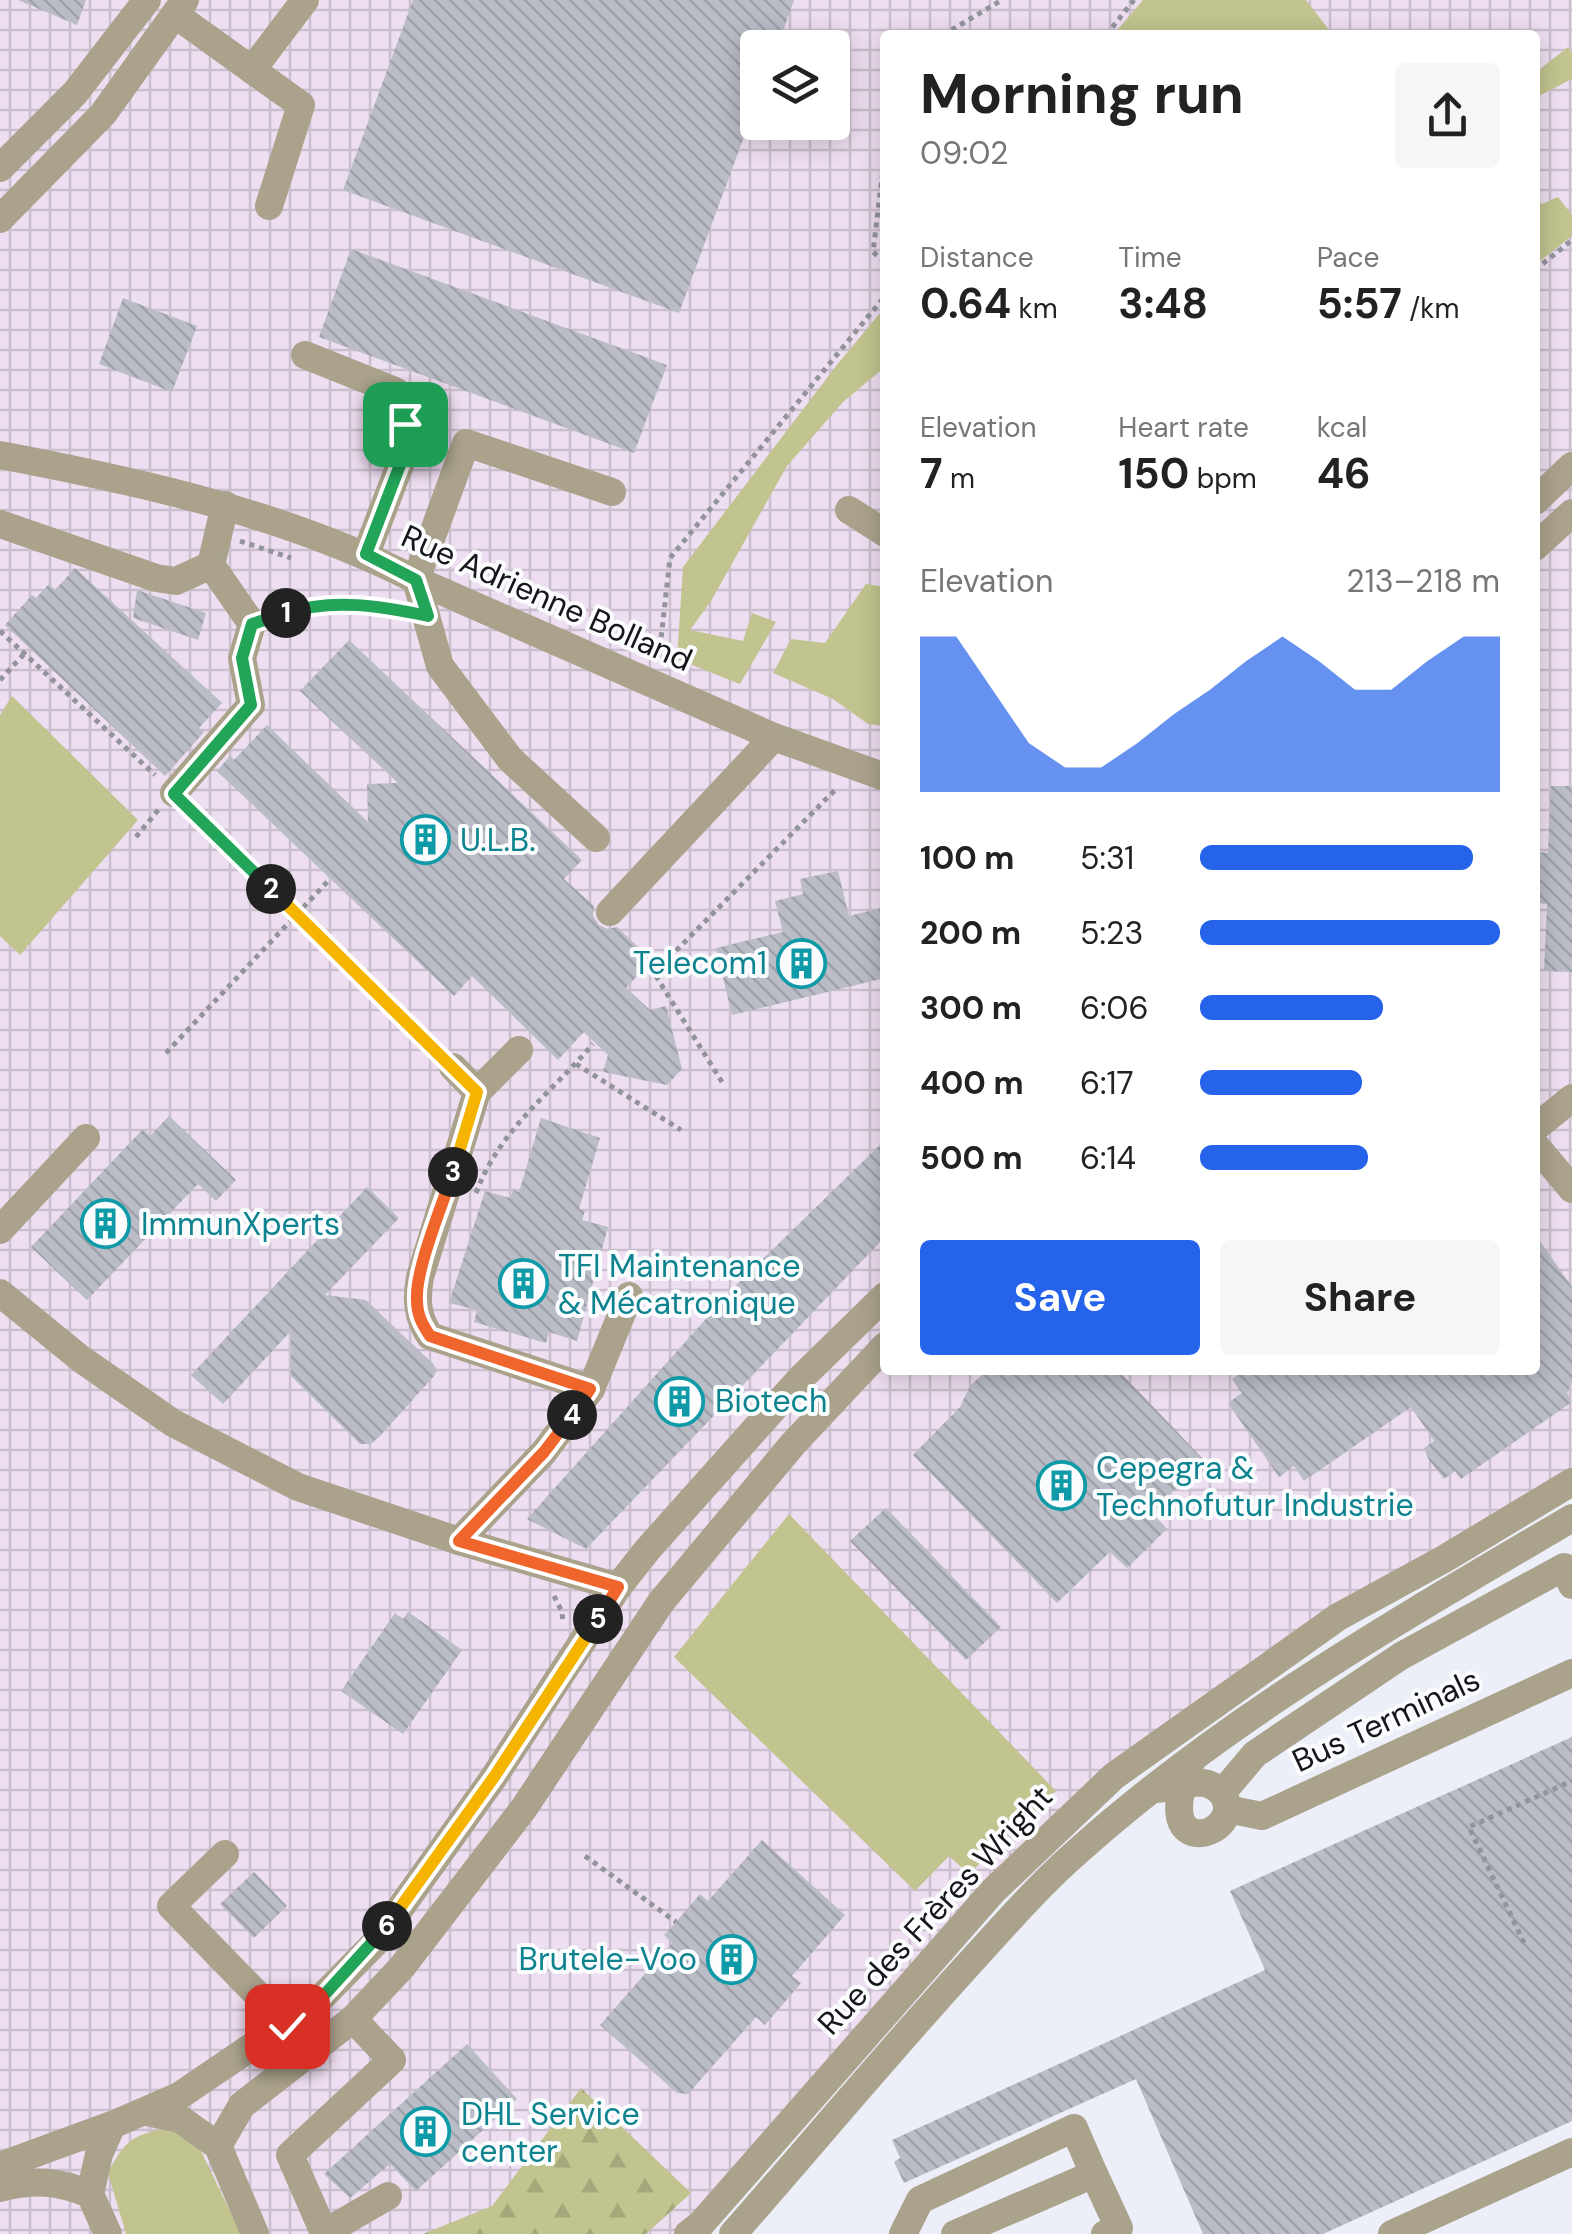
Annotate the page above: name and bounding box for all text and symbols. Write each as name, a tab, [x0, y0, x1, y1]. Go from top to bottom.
map controls	[740, 30, 850, 140]
button: layers	[740, 30, 850, 140]
text: Morning run	[920, 58, 1244, 130]
button: share	[1395, 63, 1500, 168]
text: 09:02	[920, 132, 1008, 174]
text: Distance	[920, 239, 1034, 276]
text: Time	[1118, 239, 1182, 276]
text: Pace	[1317, 239, 1379, 276]
text: 0.64	[920, 276, 1011, 331]
text: 3:48	[1118, 276, 1208, 331]
text: 5:57	[1317, 276, 1402, 331]
text: km	[1011, 290, 1058, 327]
text: /km	[1402, 290, 1459, 327]
pin	[363, 382, 448, 467]
icon: arrive	[378, 397, 433, 452]
text: Elevation	[920, 409, 1037, 446]
text: Heart rate	[1118, 409, 1249, 446]
text: kcal	[1317, 409, 1367, 446]
text: 7	[920, 446, 943, 501]
text: 150	[1118, 446, 1189, 501]
text: 46	[1317, 446, 1371, 501]
text: m	[943, 460, 975, 497]
text: bpm	[1189, 460, 1257, 497]
street label: Rue Adrienne Bolland	[395, 515, 699, 681]
text: Elevation	[920, 560, 1053, 602]
text: 213–218 m	[1346, 560, 1500, 602]
pin: 1	[261, 588, 311, 638]
text: 1	[281, 594, 291, 631]
building icon: U.L.B.	[399, 814, 451, 866]
place label: U.L.B.	[460, 819, 536, 861]
text: 100 m	[920, 837, 1014, 879]
text: 5:31	[1080, 837, 1134, 879]
pin: 2	[246, 864, 296, 914]
text: 2	[263, 870, 279, 907]
text: 200 m	[920, 912, 1021, 954]
text: 5:23	[1080, 912, 1143, 954]
building icon: Telecom1	[776, 937, 828, 989]
place label: Telecom1	[633, 942, 767, 984]
text: 300 m	[920, 987, 1022, 1029]
text: 6:06	[1080, 987, 1149, 1029]
text: 400 m	[920, 1062, 1024, 1104]
text: 6:17	[1080, 1062, 1134, 1104]
text: 500 m	[920, 1137, 1023, 1179]
text: 6:14	[1080, 1137, 1136, 1179]
pin: 3	[428, 1147, 478, 1197]
text: 3	[445, 1153, 461, 1190]
building icon: ImmunXperts	[80, 1198, 132, 1250]
place label: ImmunXperts	[141, 1203, 340, 1245]
button: Save	[920, 1240, 1200, 1355]
button: Share	[1220, 1240, 1500, 1355]
place label: TFI Maintenance & Mécatronique	[558, 1245, 800, 1324]
building icon: TFI Maintenance & Mécatronique	[497, 1258, 549, 1310]
building icon: Biotech	[654, 1375, 706, 1427]
place label: Biotech	[715, 1380, 827, 1422]
pin: 4	[547, 1390, 597, 1440]
text: 4	[563, 1396, 581, 1433]
place label: Cepegra & Technofutur Industrie	[1096, 1447, 1414, 1526]
building icon: Cepegra & Technofutur Industrie	[1035, 1460, 1087, 1512]
pin: 5	[573, 1594, 623, 1644]
text: 5	[589, 1600, 607, 1637]
street label: Bus Terminals	[1285, 1658, 1487, 1782]
street label: Rue des Frères Wright	[808, 1776, 1062, 2044]
pin: 6	[362, 1901, 412, 1951]
text: 6	[378, 1907, 396, 1944]
building icon: Brutele-Voo	[706, 1933, 758, 1985]
place label: Brutele-Voo	[519, 1938, 697, 1980]
pin	[245, 1984, 330, 2069]
icon: check	[260, 1999, 315, 2054]
place label: DHL Service center	[461, 2093, 640, 2172]
building icon: DHL Service center	[400, 2106, 452, 2158]

